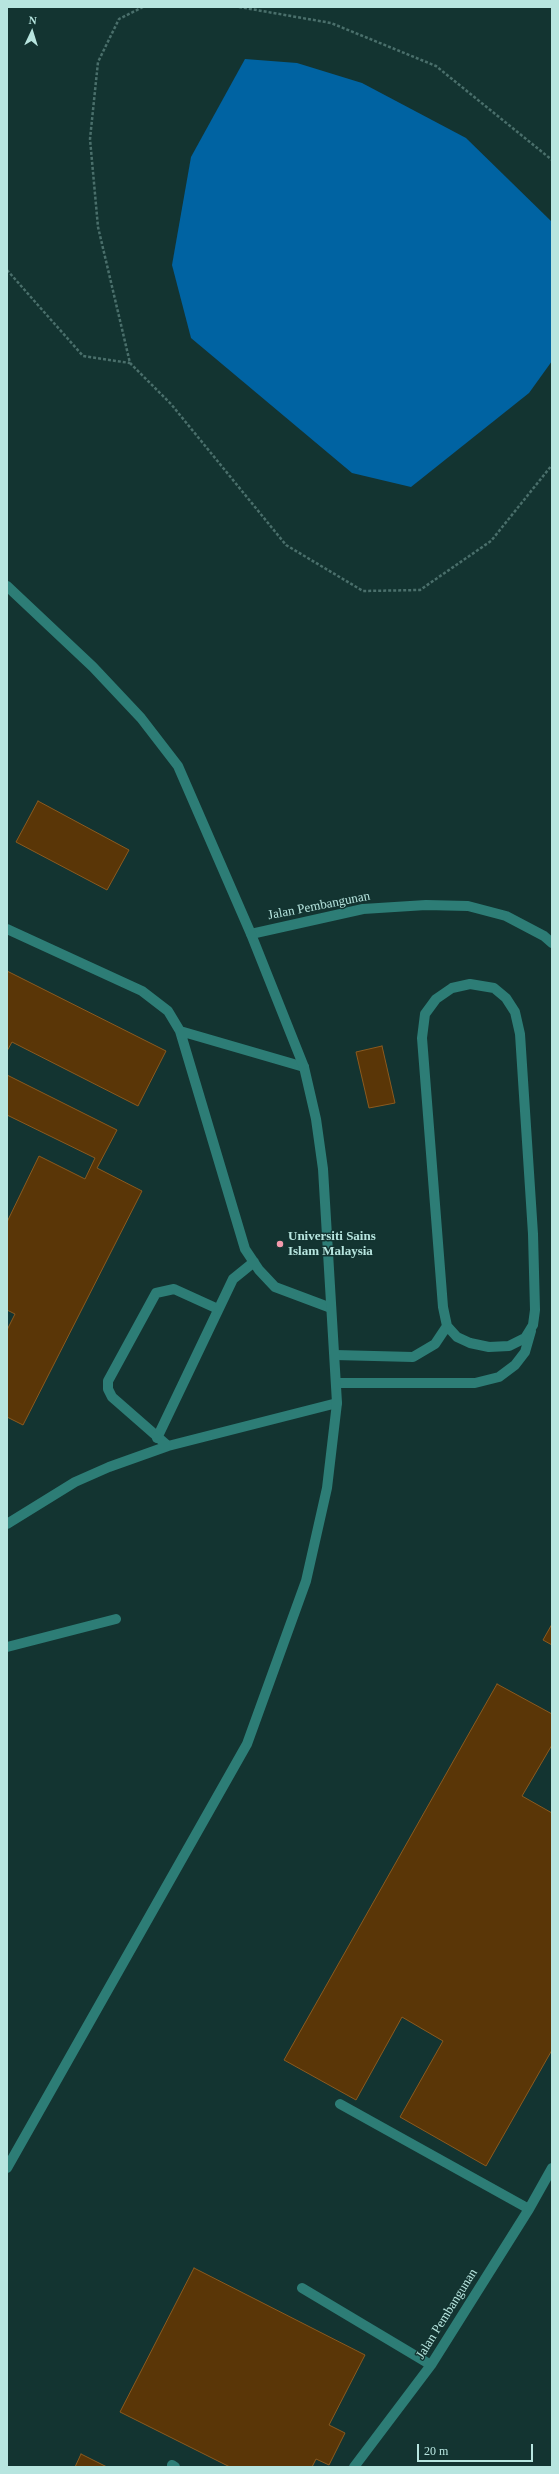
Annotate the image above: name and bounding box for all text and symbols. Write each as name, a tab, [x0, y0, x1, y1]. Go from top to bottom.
north arrow	[12, 12, 52, 52]
text: N	[28, 14, 37, 26]
street label: Jalan Pembangunan	[267, 888, 371, 924]
place label: Universiti Sains Islam Malaysia	[288, 1229, 376, 1260]
marker: Universiti Sains Islam Malaysia	[275, 1239, 285, 1249]
street label: Jalan Pembangunan	[413, 2266, 481, 2362]
scale bar	[419, 2436, 535, 2462]
text: 20 m	[424, 2444, 448, 2458]

